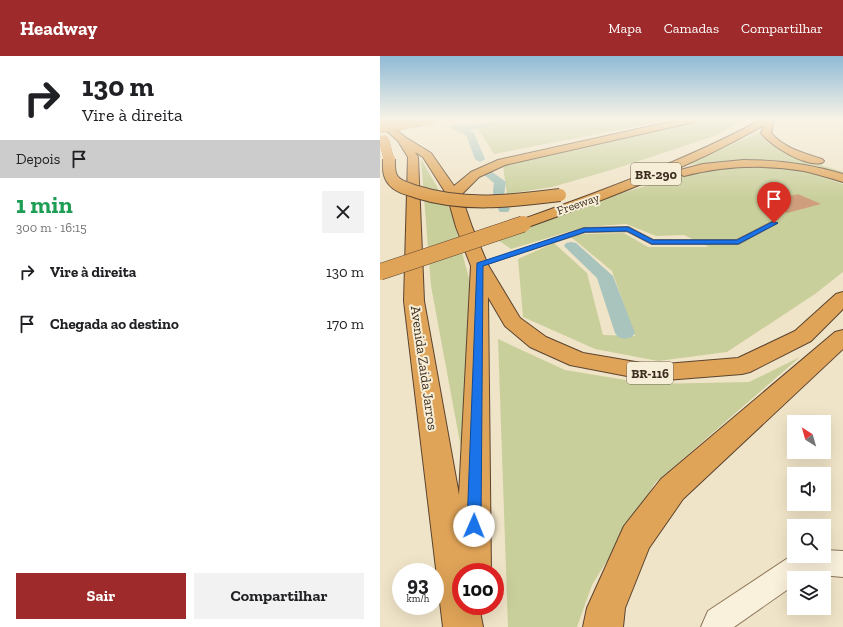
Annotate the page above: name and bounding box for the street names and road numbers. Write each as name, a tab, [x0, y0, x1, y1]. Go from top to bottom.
road number: BR-290	[631, 163, 681, 185]
street label: Freeway	[555, 190, 602, 218]
street label: Avenida Zaida Jarros	[407, 305, 441, 431]
road number: BR-116	[627, 362, 673, 384]

